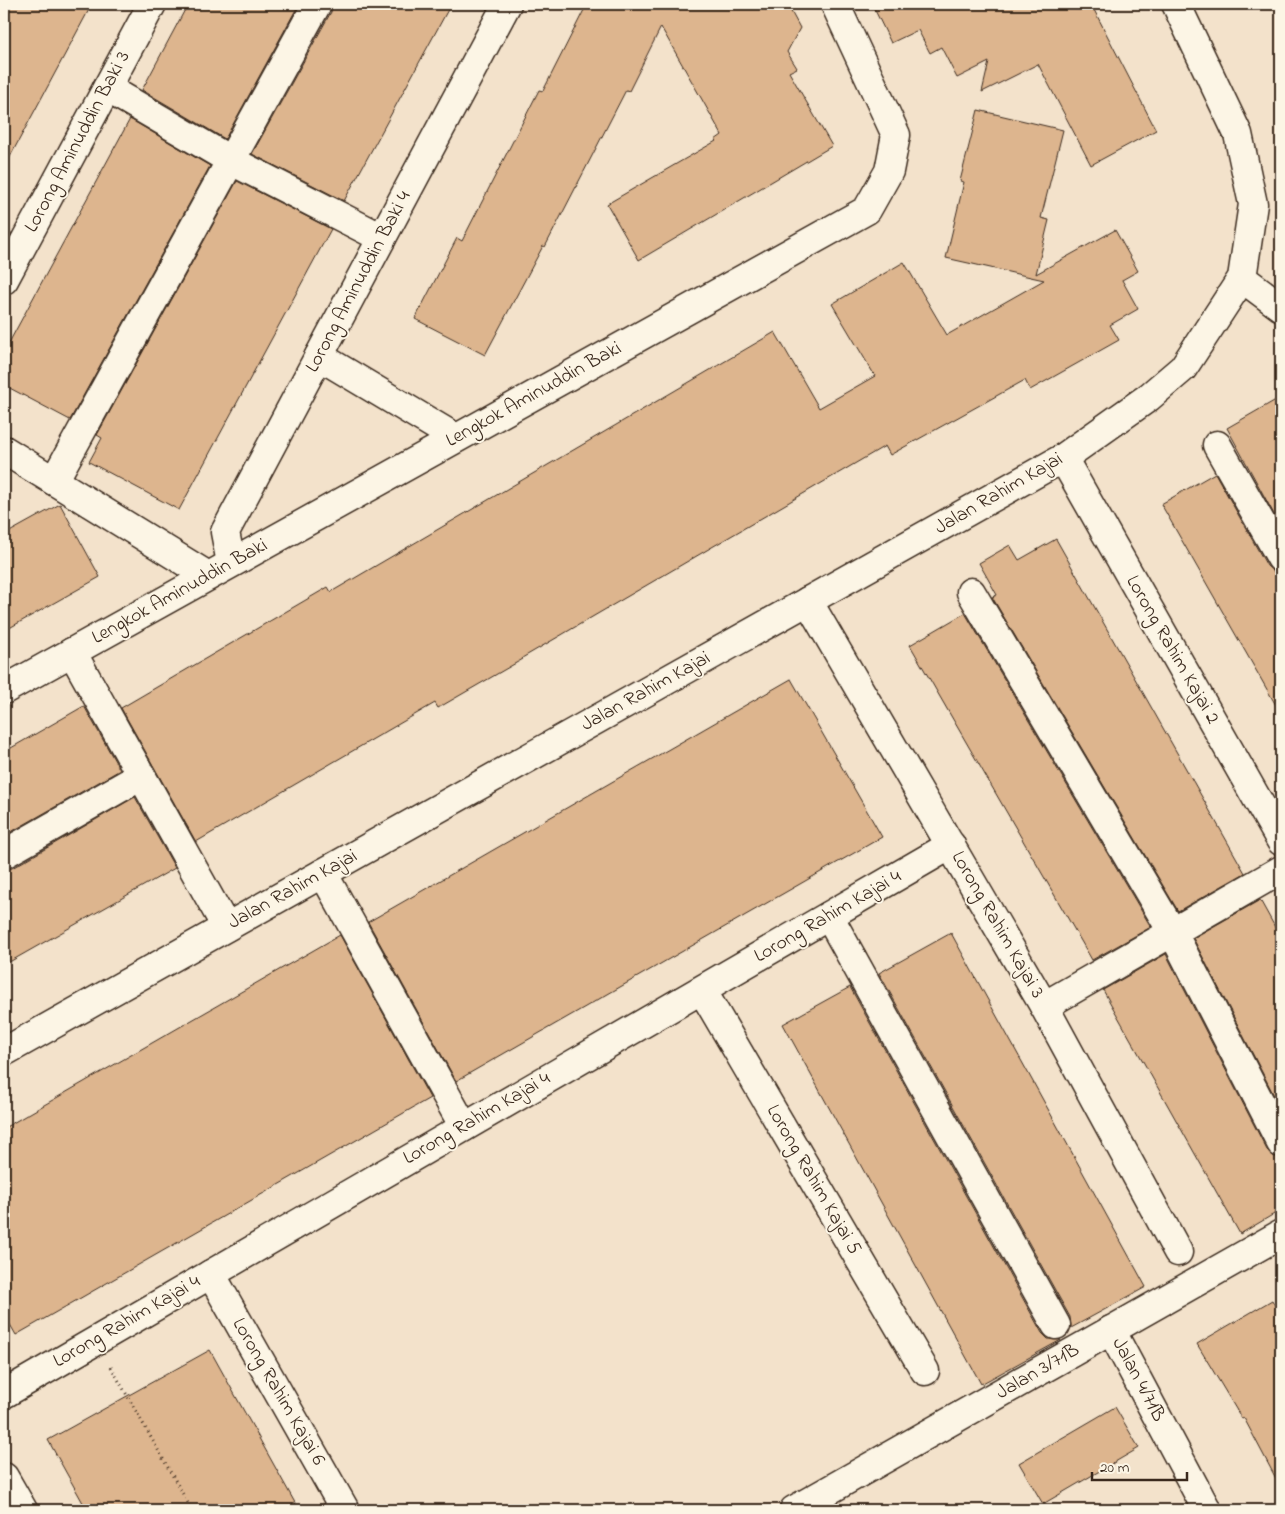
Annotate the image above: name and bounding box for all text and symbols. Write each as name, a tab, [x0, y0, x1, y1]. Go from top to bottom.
street label: Lorong Aminuddin Baki 3	[18, 46, 139, 238]
street label: Lorong Aminuddin Baki 4	[299, 186, 420, 378]
street label: Lengkok Aminuddin Baki	[441, 335, 628, 456]
street label: Jalan Rahim Kajai	[929, 445, 1069, 543]
street label: Lengkok Aminuddin Baki	[87, 532, 274, 653]
street label: Lorong Rahim Kajai 2	[1117, 570, 1226, 730]
street label: Jalan Rahim Kajai	[576, 644, 716, 740]
street label: Jalan Rahim Kajai	[223, 842, 363, 938]
street label: Lorong Rahim Kajai 3	[942, 846, 1051, 1005]
street label: Lorong Rahim Kajai 4	[749, 863, 908, 972]
street label: Lorong Rahim Kajai 4	[398, 1065, 557, 1174]
street label: Lorong Rahim Kajai 5	[757, 1100, 868, 1261]
street label: Lorong Rahim Kajai 4	[48, 1268, 207, 1377]
street label: Lorong Rahim Kajai 6	[223, 1313, 332, 1472]
street label: Jalan 4/71B	[1104, 1333, 1172, 1427]
street label: Jalan 3/71B	[991, 1336, 1085, 1408]
scale bar	[1092, 1449, 1188, 1481]
text: 20 m	[1100, 1457, 1130, 1479]

